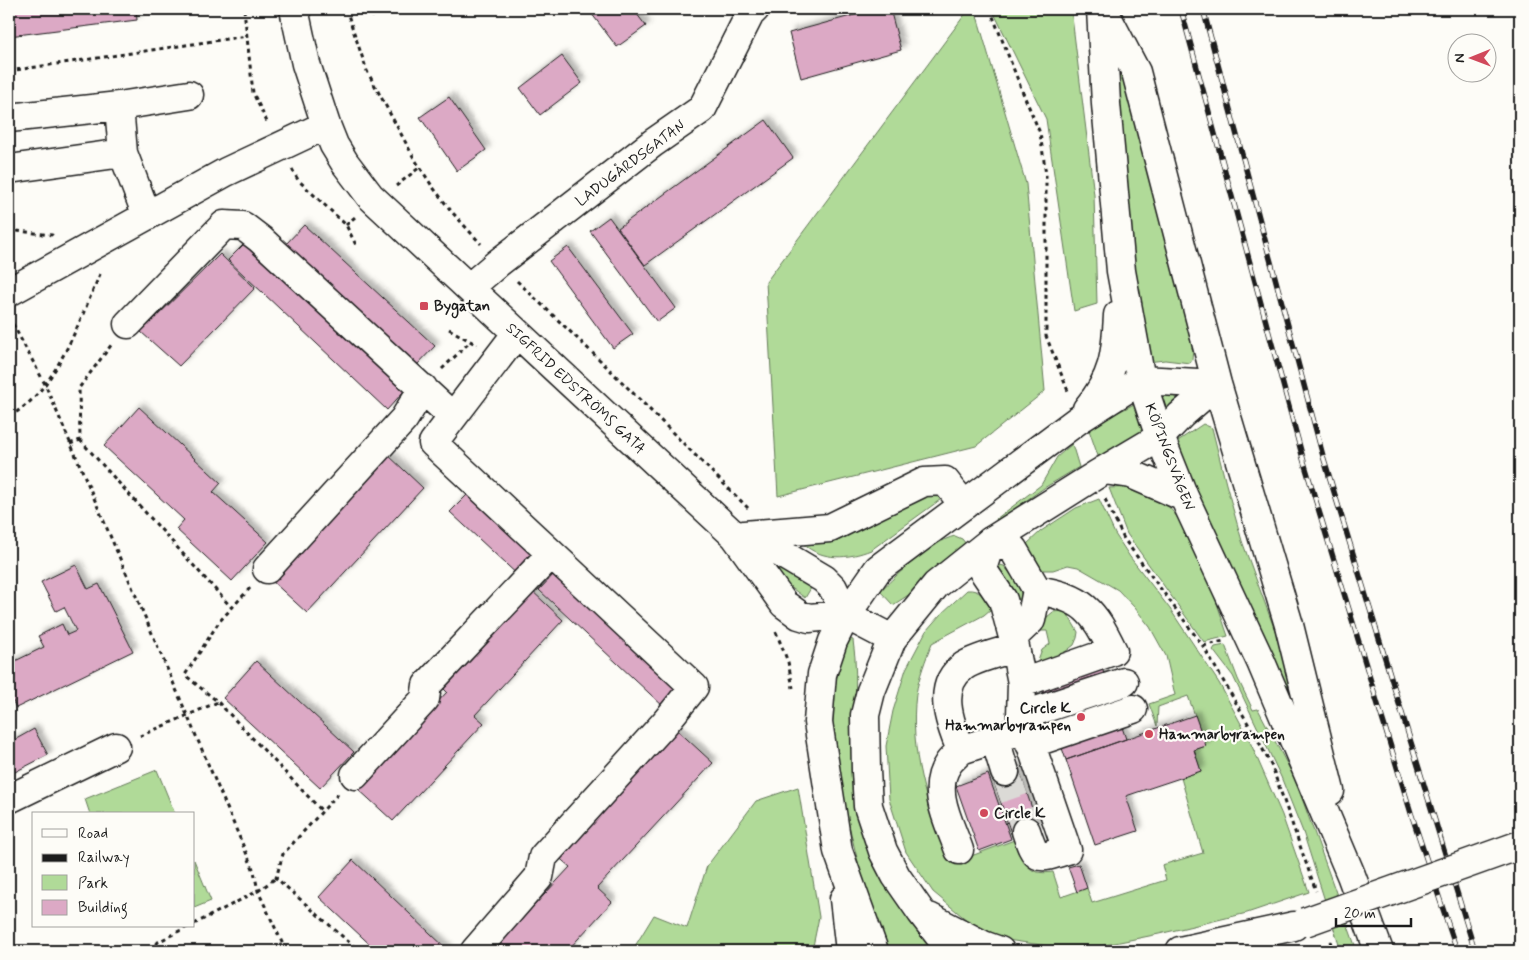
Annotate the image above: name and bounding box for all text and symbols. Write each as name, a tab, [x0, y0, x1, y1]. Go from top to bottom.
north arrow	[1446, 32, 1496, 82]
text: N	[1451, 53, 1469, 63]
street label: LADUGÅRDSGATAN	[571, 115, 690, 212]
place label: Bygatan	[434, 297, 490, 319]
marker: Bygatan	[418, 300, 430, 312]
street label: SIGFRID EDSTRÖMS GATA	[501, 319, 649, 459]
street label: KÖPINGSVÄGEN	[1139, 401, 1199, 514]
place label: Circle K Hammarbyrampen	[945, 699, 1072, 736]
marker: Circle K Hammarbyrampen	[1075, 711, 1087, 723]
place label: Hammarbyrampen	[1159, 725, 1285, 745]
marker: Hammarbyrampen	[1143, 728, 1155, 740]
place label: Circle K	[994, 804, 1046, 824]
marker: Circle K	[978, 807, 990, 819]
legend	[32, 812, 195, 928]
text: Road	[78, 824, 108, 844]
text: Railway	[78, 848, 130, 868]
text: Park	[78, 874, 108, 894]
scale bar	[1336, 895, 1412, 927]
text: Building	[78, 898, 128, 919]
text: 20 m	[1344, 904, 1376, 924]

